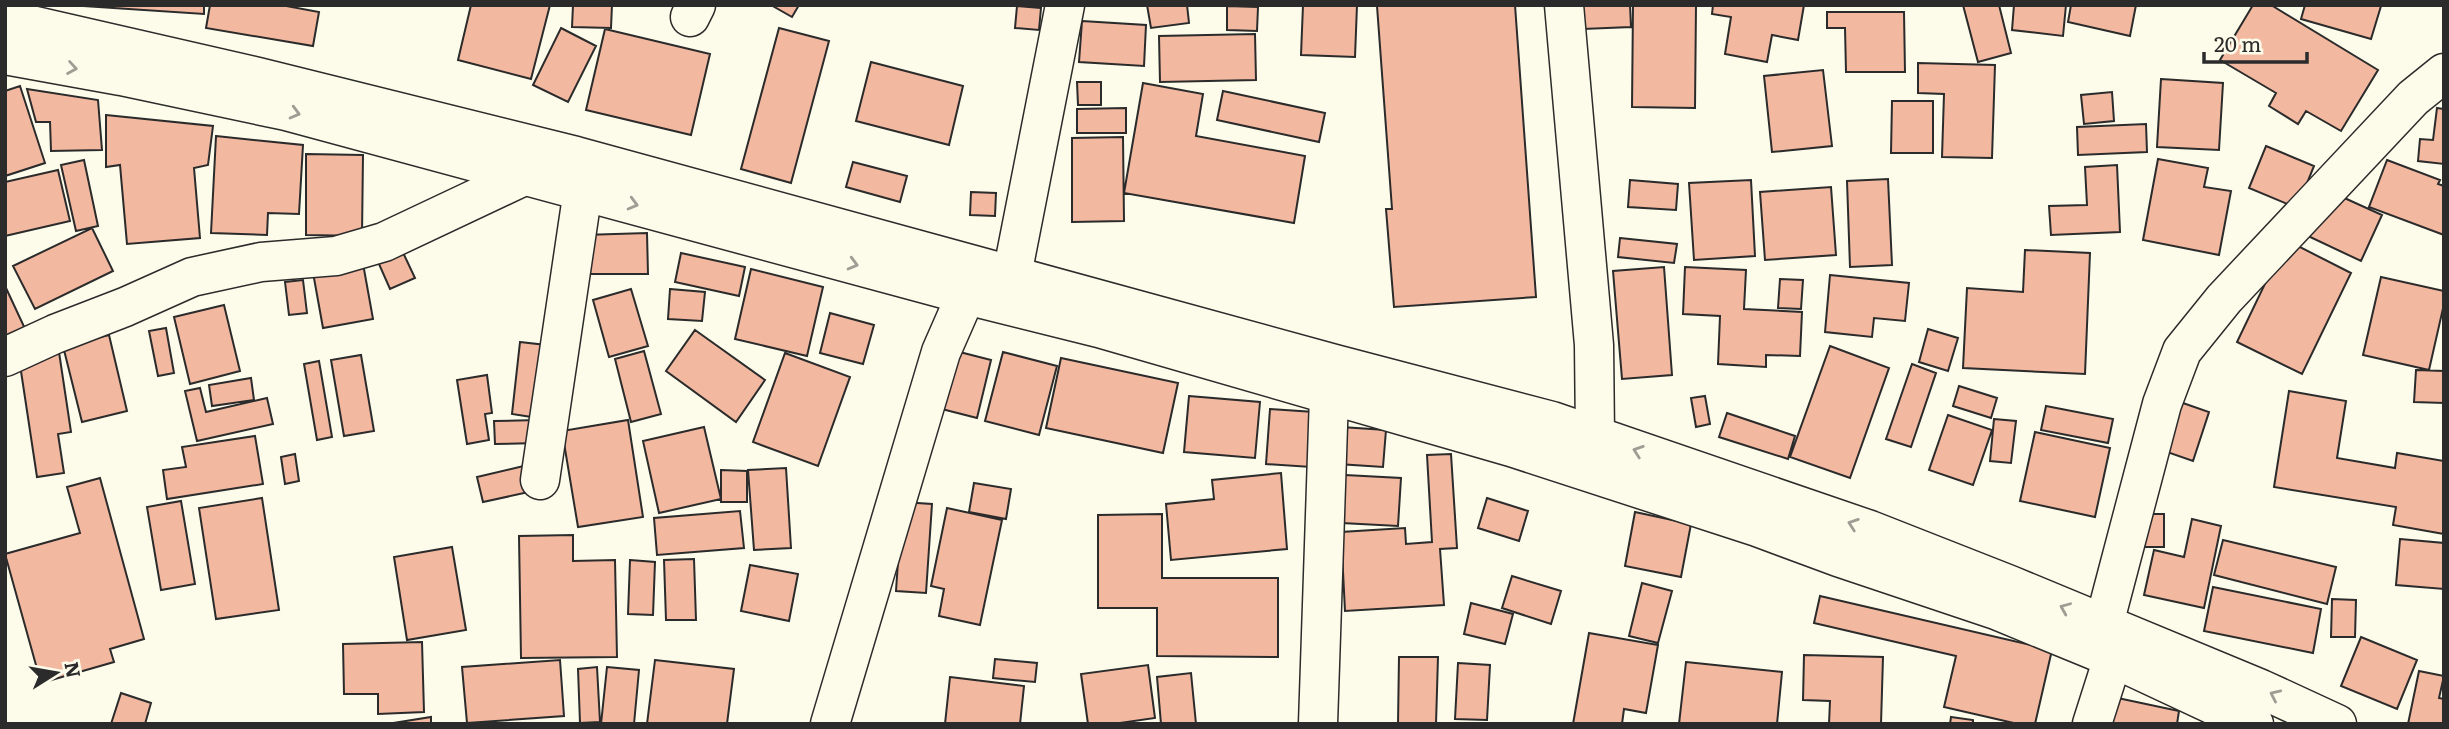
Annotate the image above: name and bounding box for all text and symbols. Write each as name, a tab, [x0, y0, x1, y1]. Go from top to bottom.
scale bar	[2204, 21, 2307, 65]
text: 20 m	[2214, 27, 2261, 58]
one-way arrow	[66, 60, 78, 75]
one-way arrow	[289, 105, 301, 119]
one-way arrow	[627, 196, 639, 210]
one-way arrow	[846, 256, 858, 270]
one-way arrow	[1633, 445, 1645, 459]
one-way arrow	[1848, 518, 1860, 532]
one-way arrow	[2060, 602, 2072, 616]
north arrow	[21, 638, 91, 708]
text: N	[58, 659, 89, 680]
one-way arrow	[2270, 689, 2282, 703]

